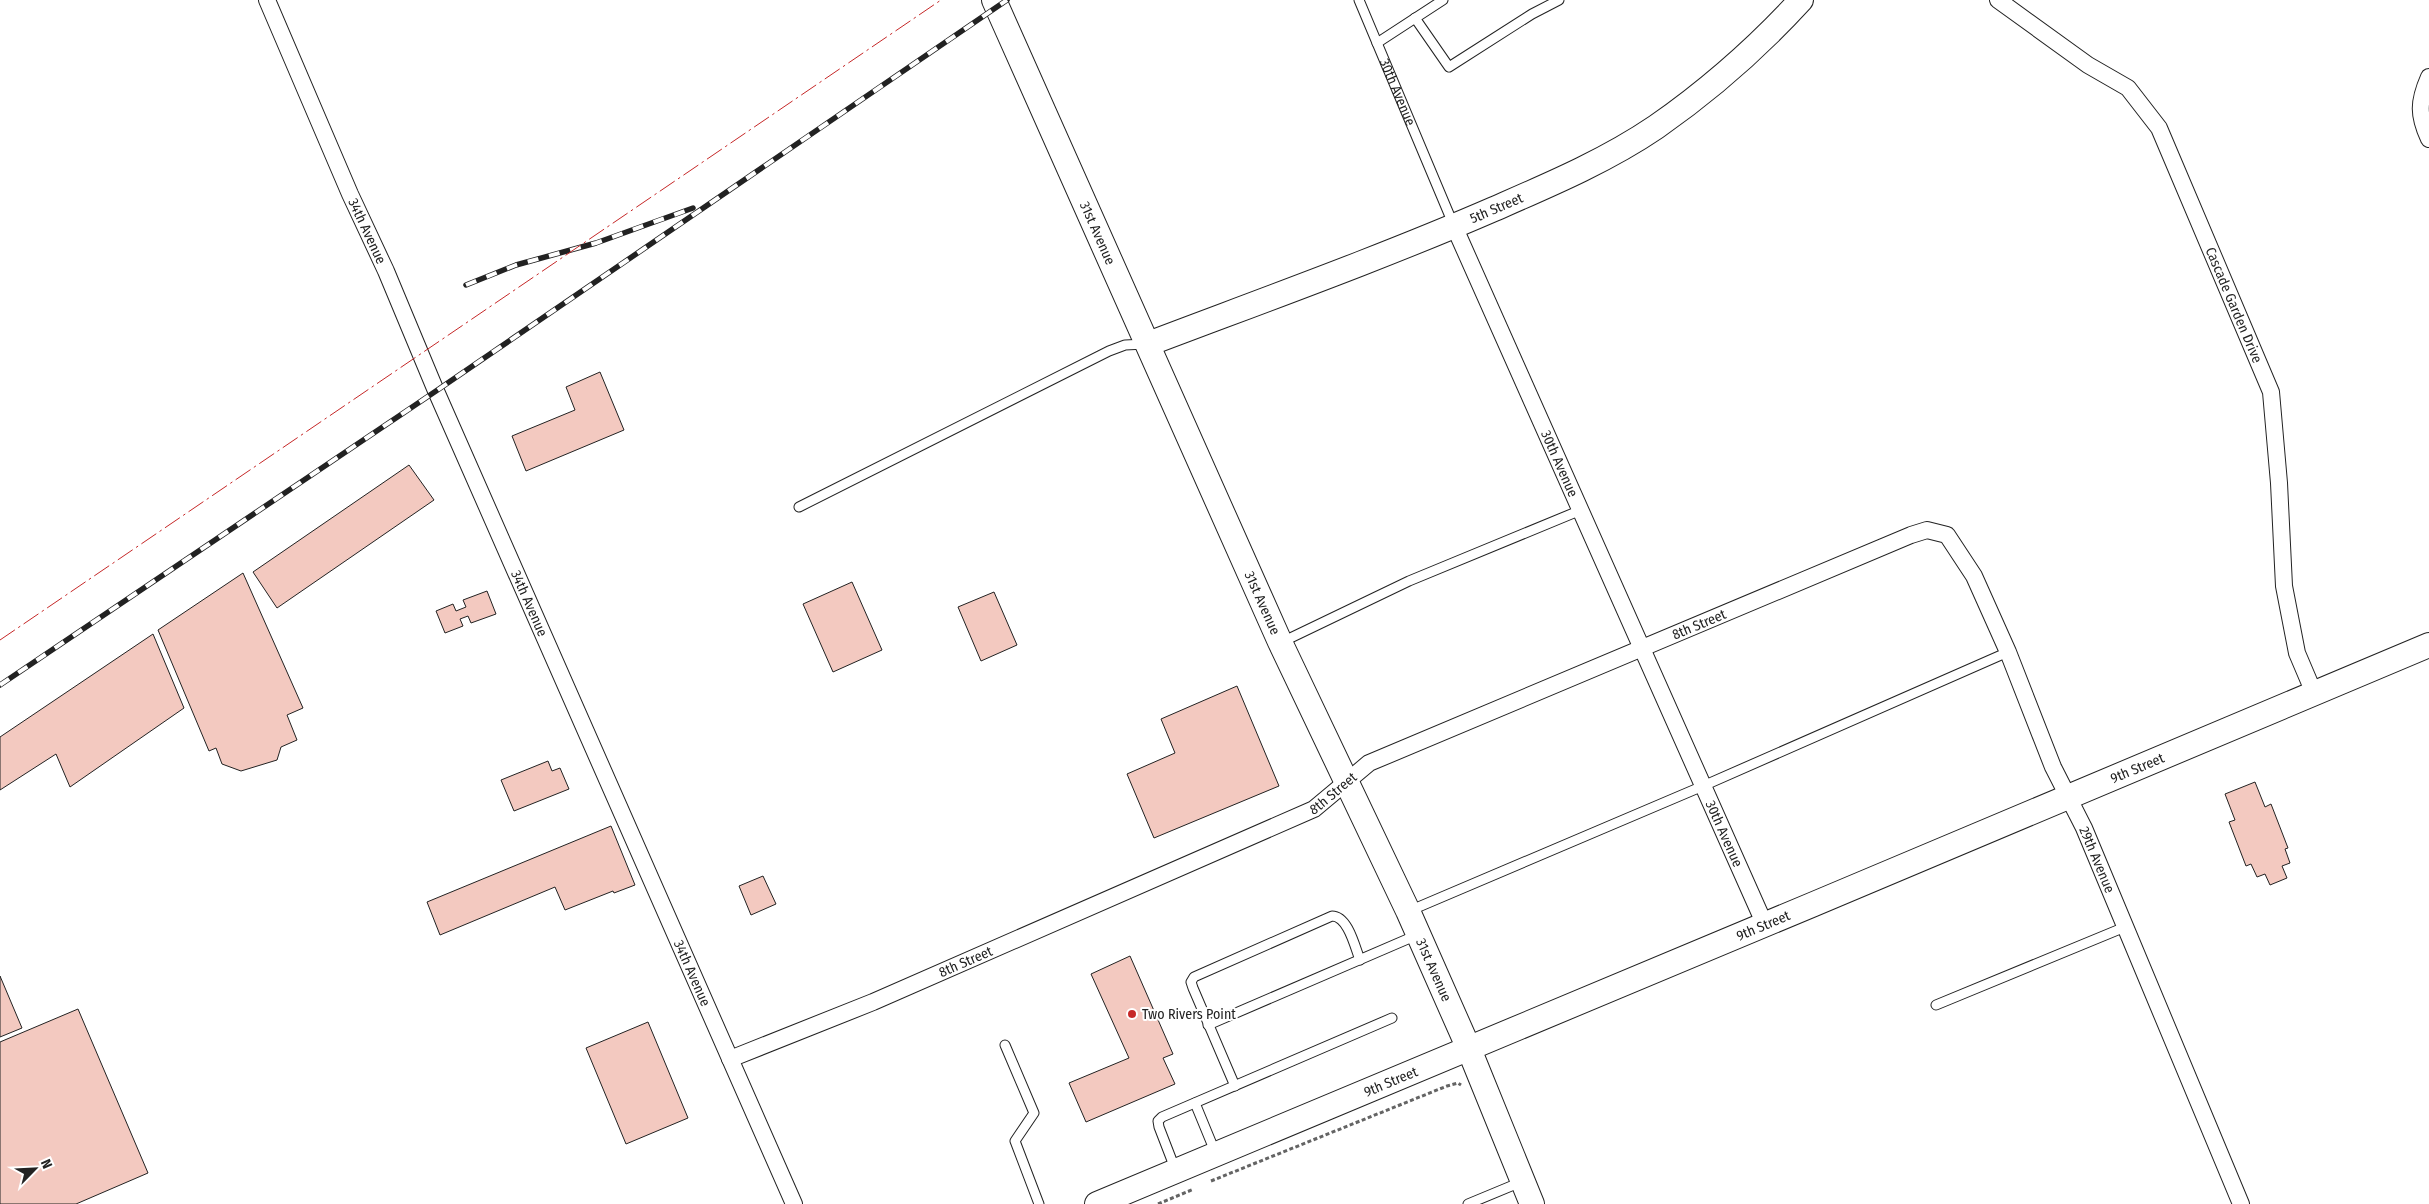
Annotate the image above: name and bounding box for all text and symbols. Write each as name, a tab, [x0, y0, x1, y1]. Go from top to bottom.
street label: 30th Avenue	[1376, 56, 1419, 128]
street label: 5th Street	[1467, 189, 1526, 227]
street label: 34th Avenue	[344, 196, 390, 267]
street label: 31st Avenue	[1076, 199, 1119, 267]
street label: Cascade Garden Drive	[2201, 245, 2266, 366]
street label: 30th Avenue	[1537, 428, 1581, 500]
street label: 34th Avenue	[507, 568, 551, 639]
street label: 31st Avenue	[1241, 569, 1284, 637]
street label: 8th Street	[1670, 606, 1729, 643]
street label: 9th Street	[2108, 749, 2167, 787]
street label: 8th Street	[1307, 769, 1361, 819]
street label: 30th Avenue	[1702, 798, 1746, 870]
street label: 29th Avenue	[2075, 824, 2118, 896]
street label: 9th Street	[1734, 907, 1793, 945]
street label: 31st Avenue	[1412, 936, 1455, 1004]
street label: 34th Avenue	[670, 938, 714, 1009]
street label: 8th Street	[936, 943, 996, 981]
place label: Two Rivers Point	[1142, 1006, 1236, 1023]
marker: Two Rivers Point	[1126, 1008, 1138, 1020]
street label: 9th Street	[1361, 1063, 1421, 1101]
north arrow	[10, 1144, 60, 1194]
text: N	[37, 1157, 56, 1171]

